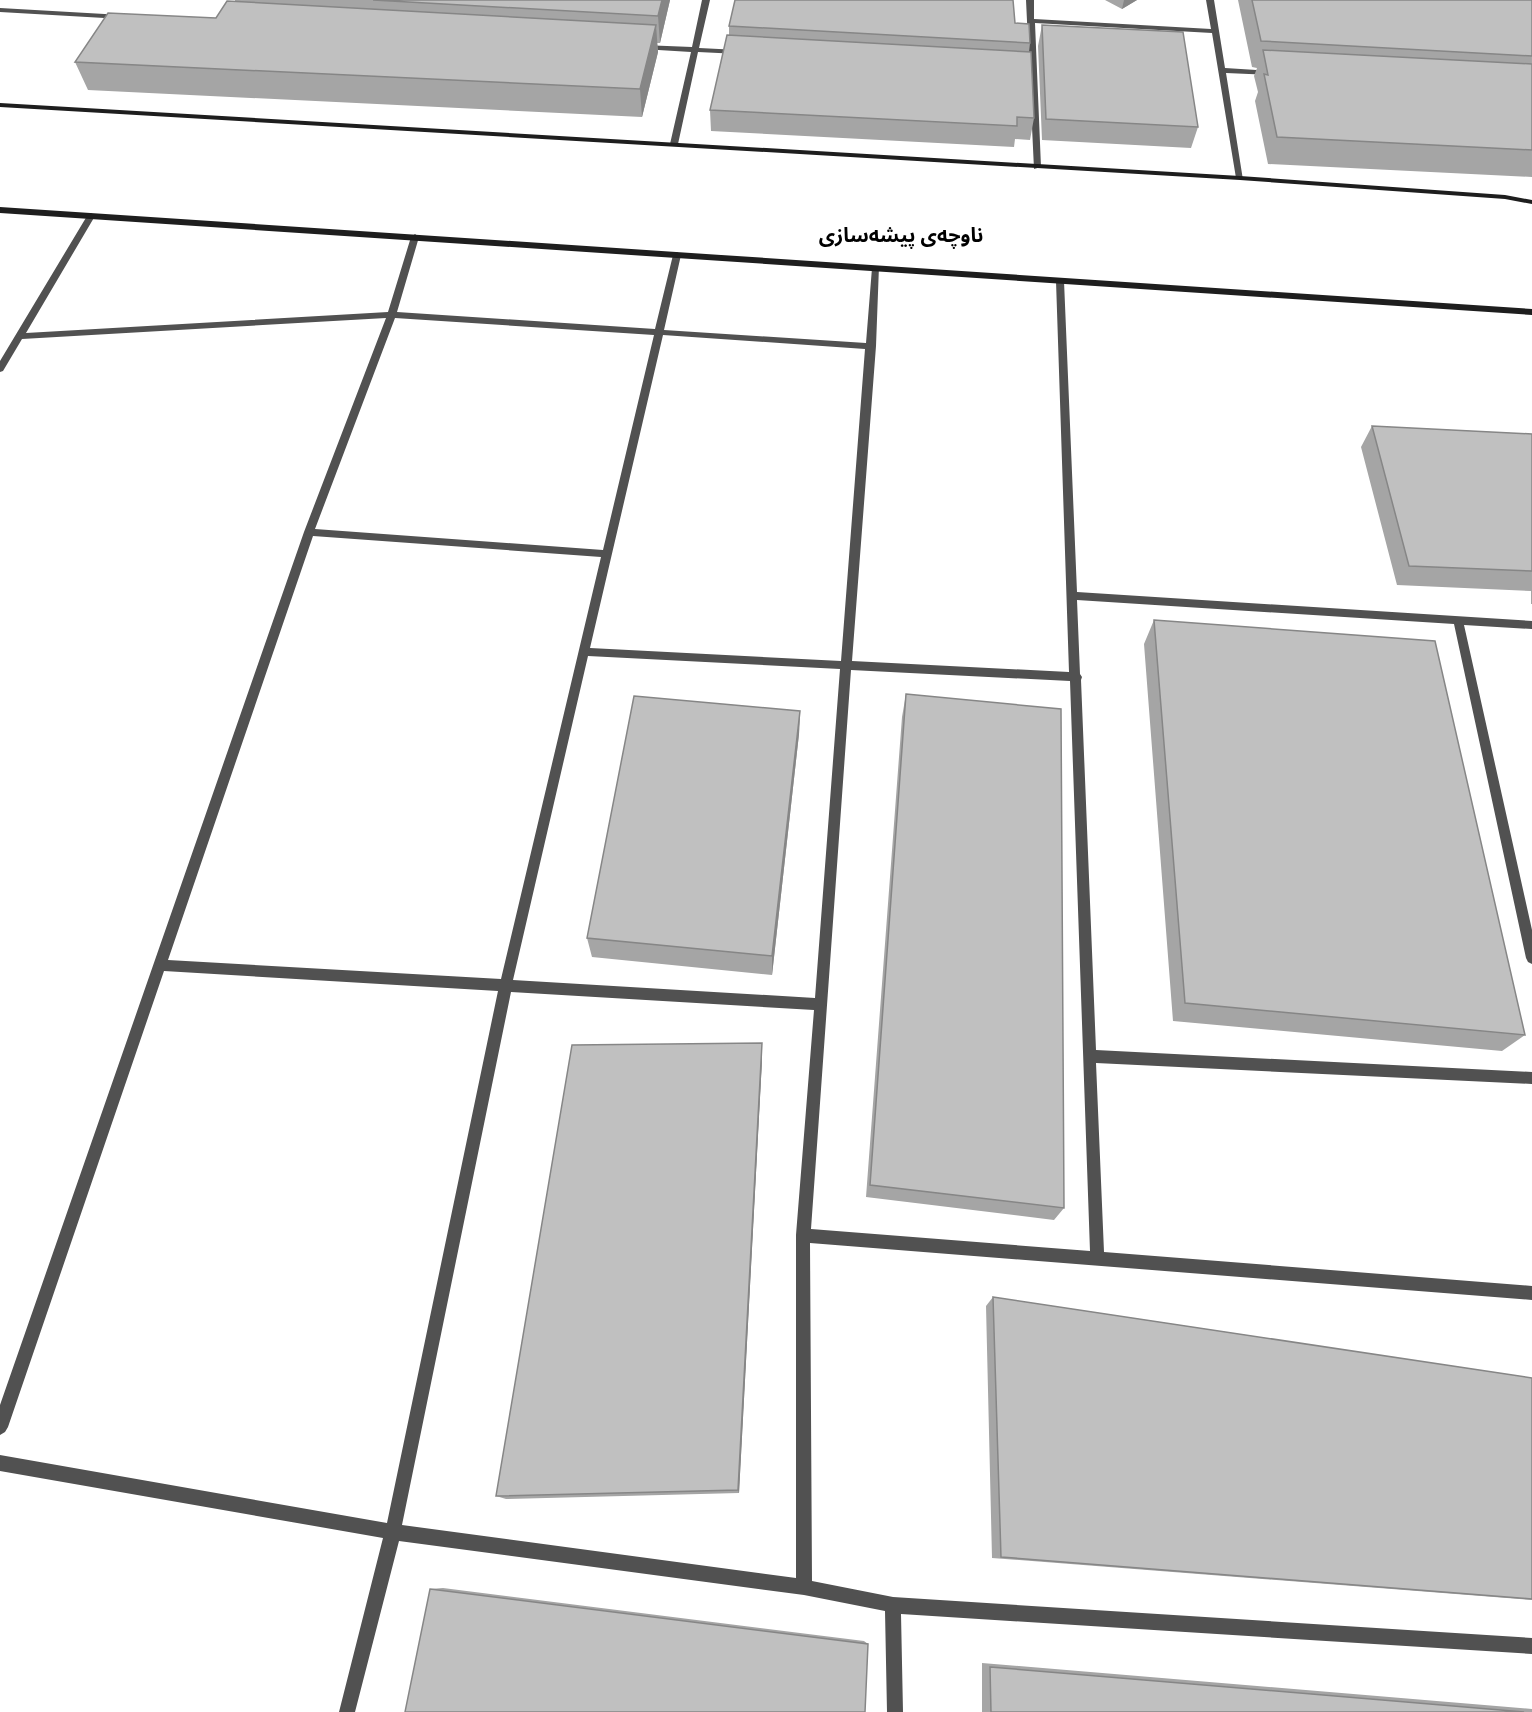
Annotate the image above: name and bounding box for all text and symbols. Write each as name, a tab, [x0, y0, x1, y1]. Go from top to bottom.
district label: ناوچەی پیشەسازی	[819, 223, 983, 249]

